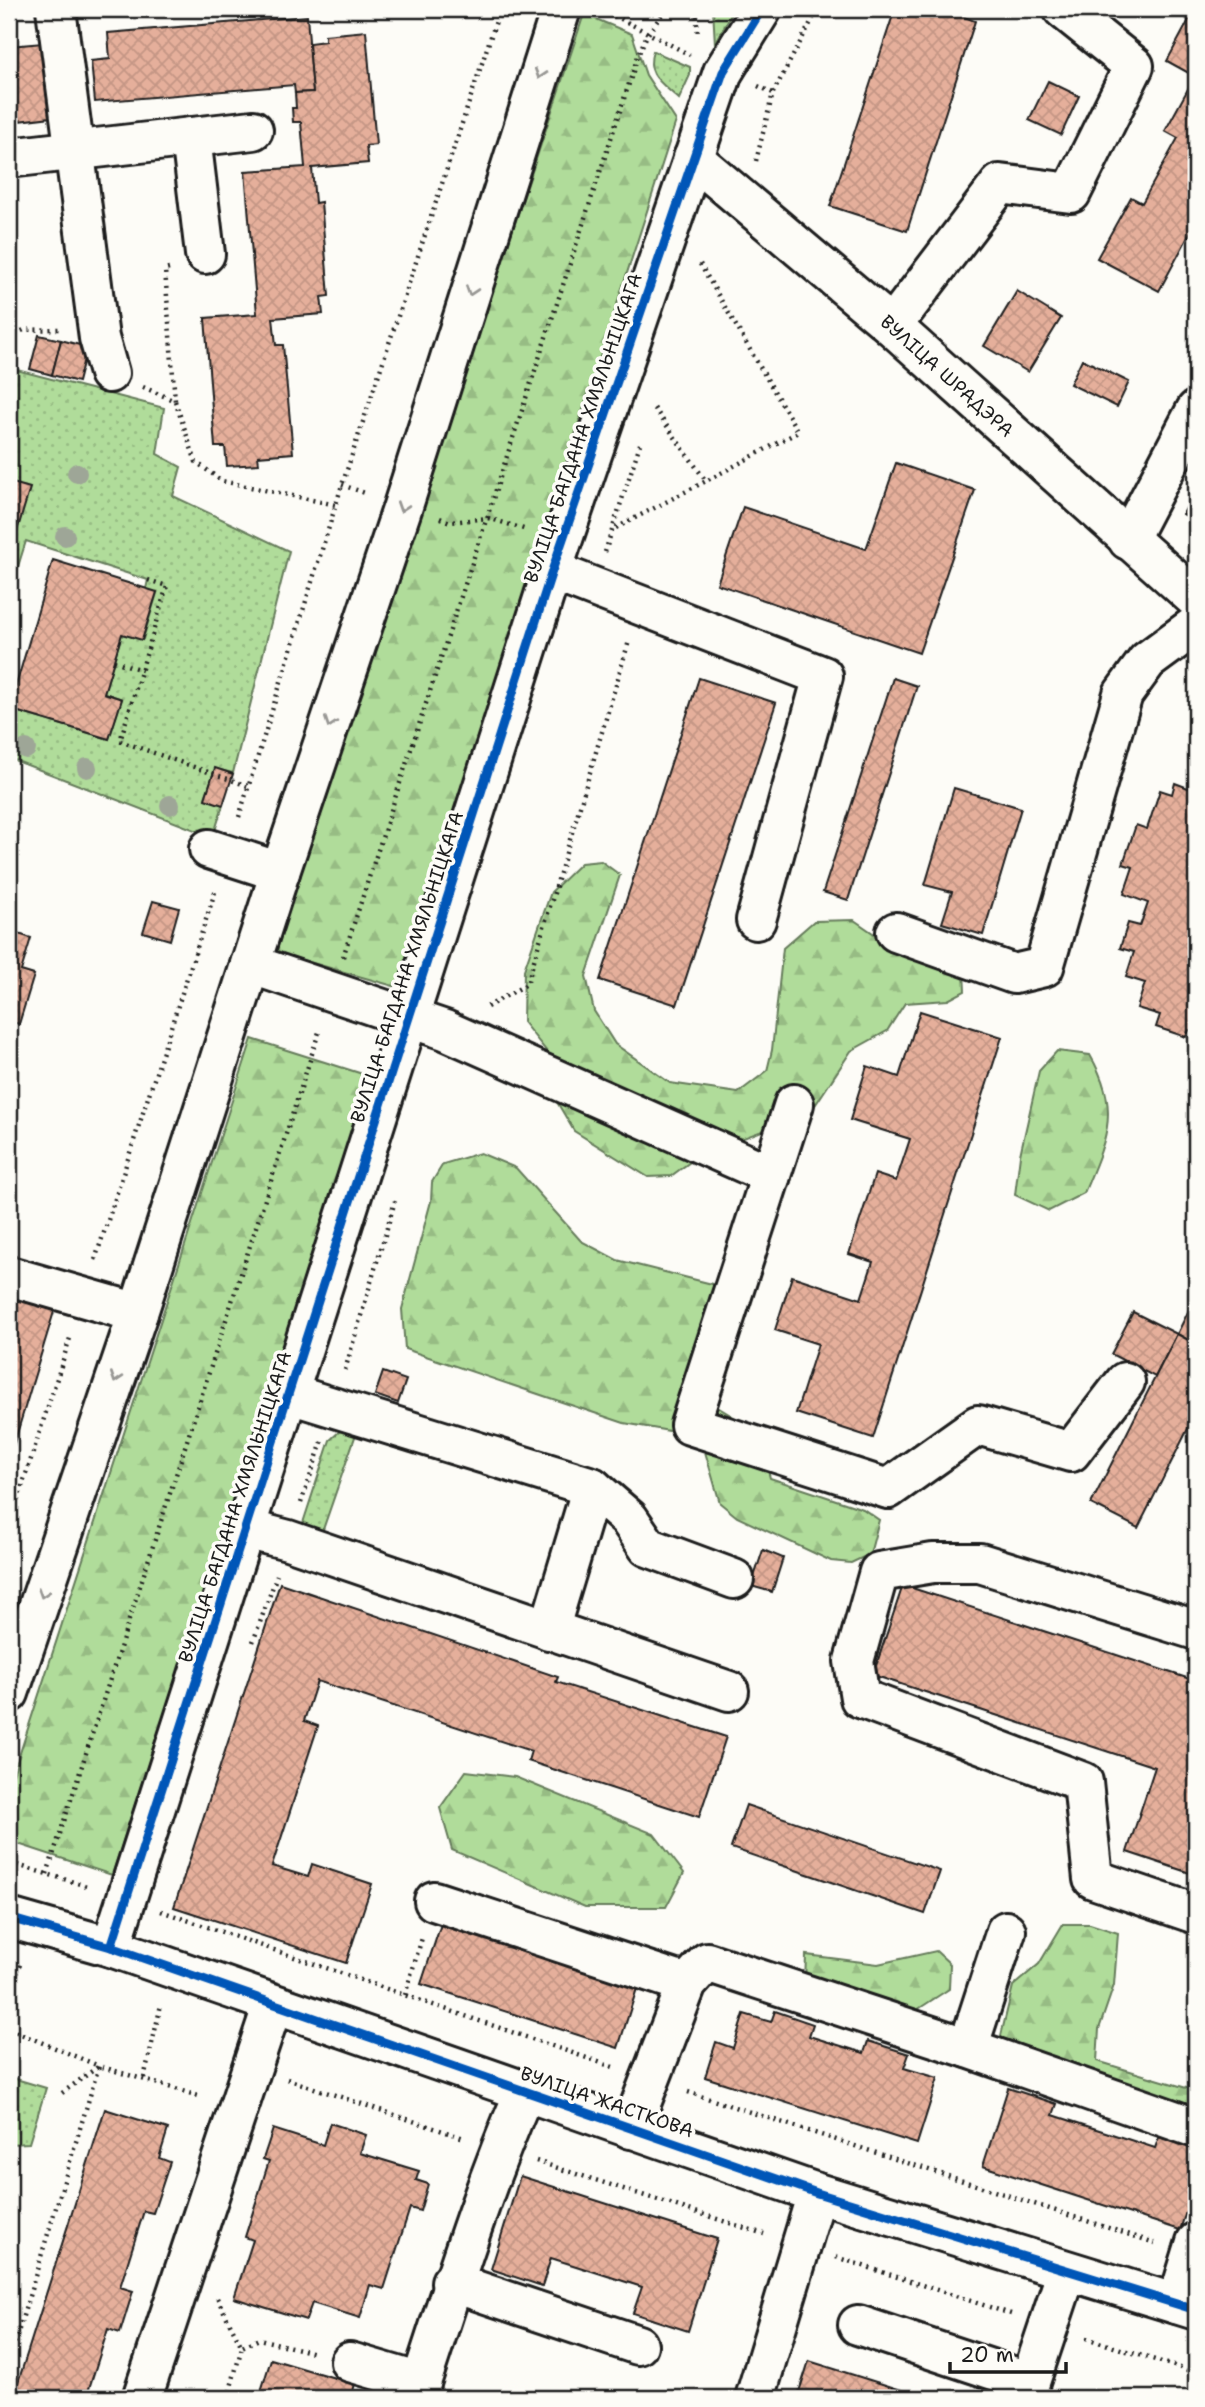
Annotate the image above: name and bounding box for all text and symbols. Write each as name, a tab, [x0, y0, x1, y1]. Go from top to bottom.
one-way arrow	[534, 67, 549, 79]
street label: ВУЛІЦА БАГДАНА ХМЯЛЬНІЦКАГА	[518, 270, 648, 586]
one-way arrow	[465, 284, 480, 296]
street label: ВУЛІЦА ШРАДЭРА	[875, 309, 1019, 443]
one-way arrow	[396, 501, 410, 513]
one-way arrow	[324, 716, 338, 729]
street label: ВУЛІЦА БАГДАНА ХМЯЛЬНІЦКАГА	[345, 808, 469, 1126]
street label: ВУЛІЦА БАГДАНА ХМЯЛЬНІЦКАГА	[173, 1348, 297, 1666]
one-way arrow	[110, 1371, 124, 1383]
one-way arrow	[37, 1587, 51, 1599]
street label: ВУЛІЦА ЖАСТКОВА	[517, 2061, 697, 2143]
scale bar	[950, 2330, 1065, 2374]
text: 20 m	[960, 2341, 1014, 2369]

